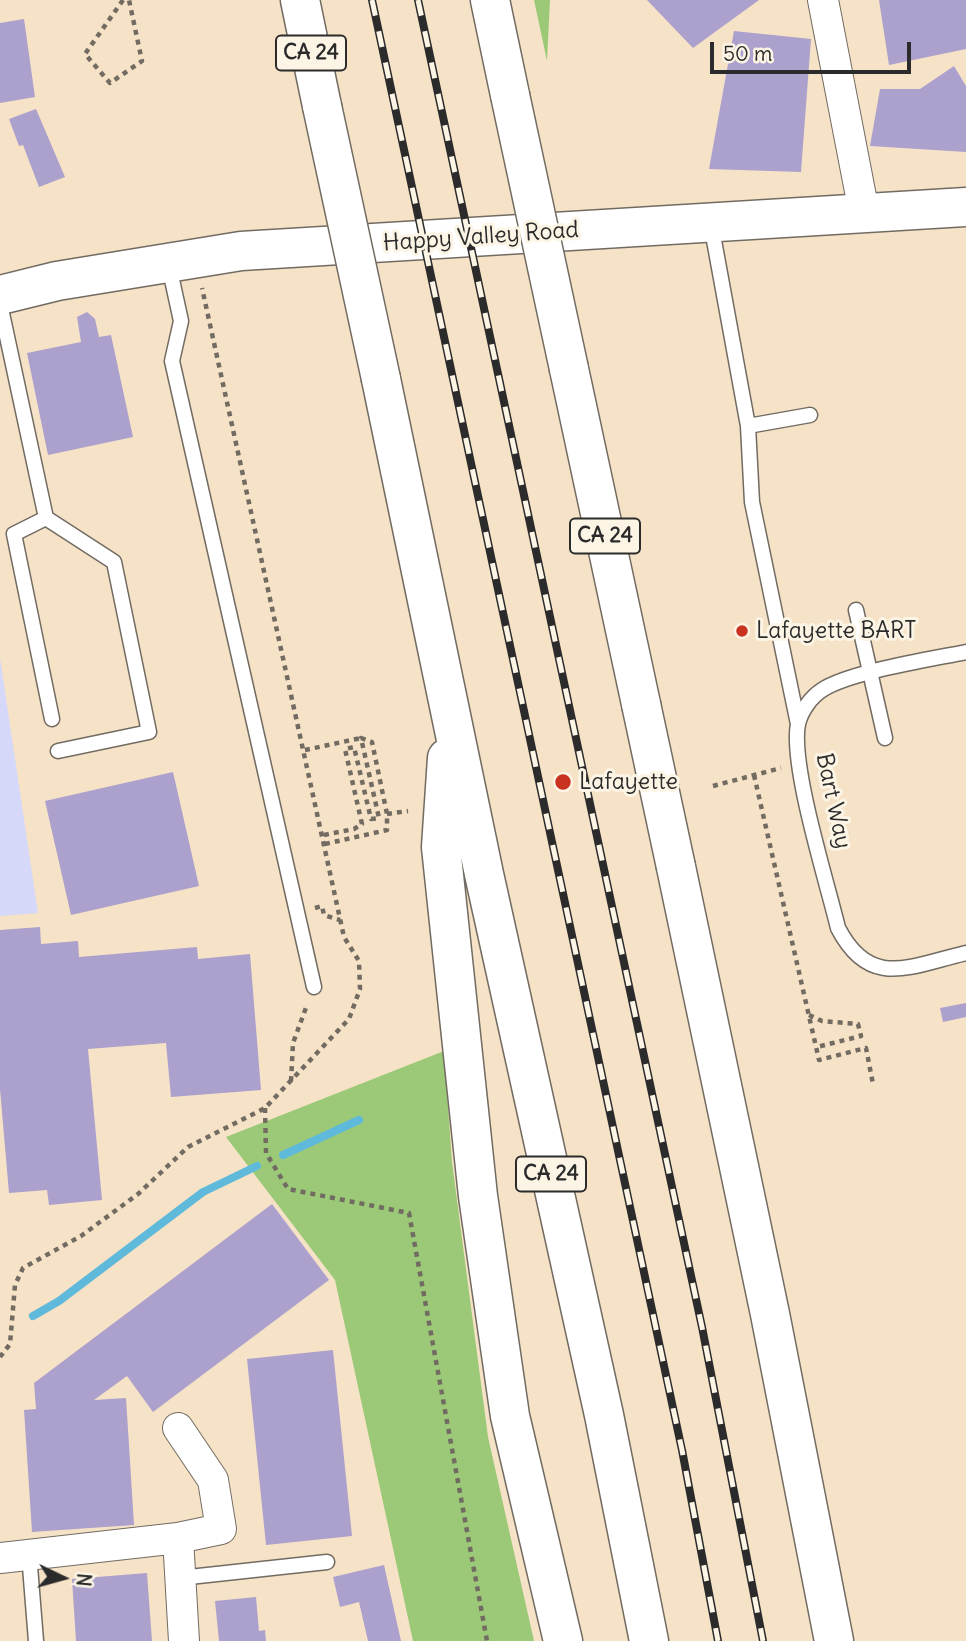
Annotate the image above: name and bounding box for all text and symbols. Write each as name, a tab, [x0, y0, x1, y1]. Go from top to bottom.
scale bar	[714, 28, 915, 72]
road number: CA 24	[276, 36, 346, 70]
text: 50 m	[723, 40, 772, 67]
street label: Happy Valley Road	[382, 216, 580, 258]
road number: CA 24	[570, 518, 640, 554]
place label: Lafayette BART	[756, 617, 916, 645]
marker: Lafayette BART	[734, 623, 750, 639]
street label: Bart Way	[809, 751, 857, 851]
place label: Lafayette	[579, 768, 678, 796]
marker: Lafayette	[553, 772, 573, 792]
road number: CA 24	[516, 1156, 586, 1192]
north arrow	[28, 1543, 98, 1613]
text: N	[71, 1572, 96, 1587]

